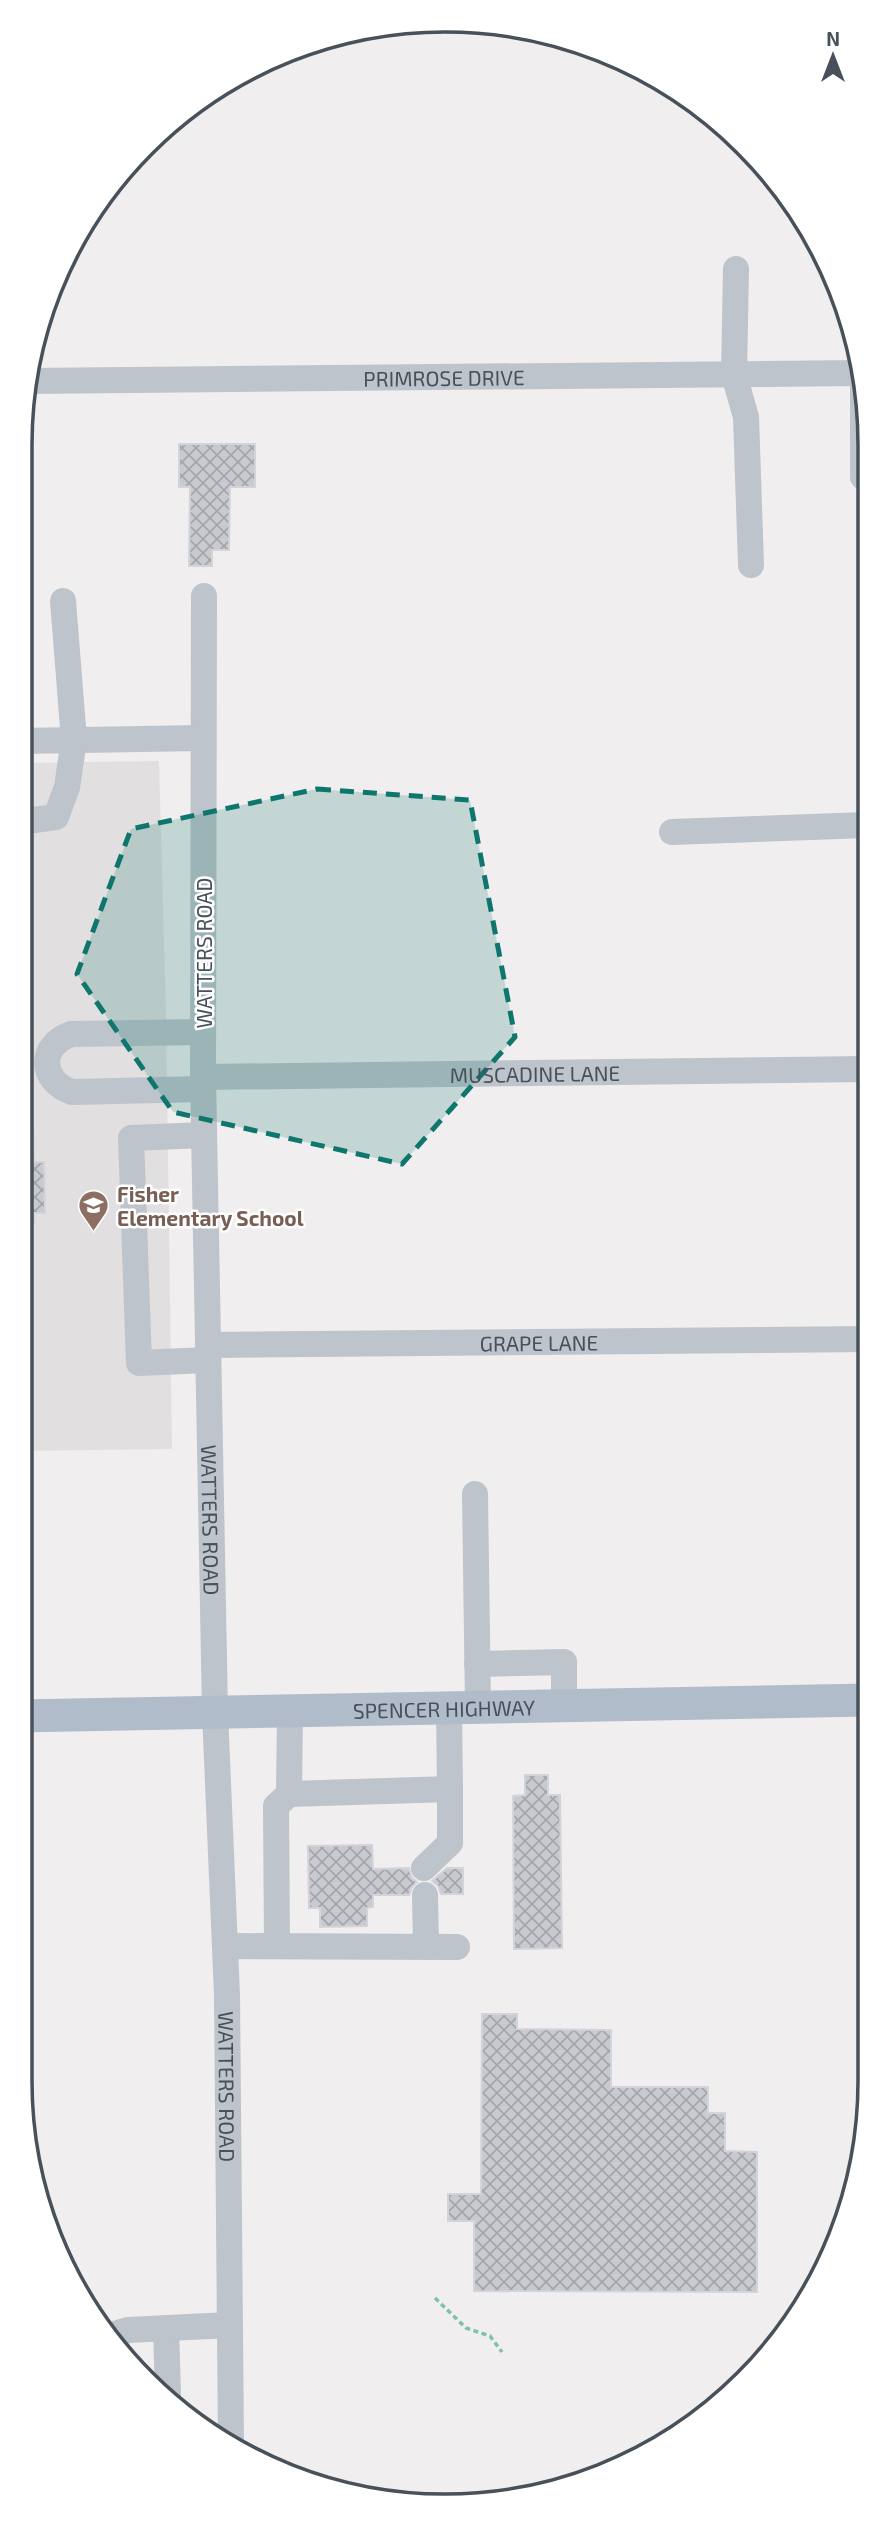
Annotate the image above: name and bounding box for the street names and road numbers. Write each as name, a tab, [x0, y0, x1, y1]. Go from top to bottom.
street label: PRIMROSE DRIVE	[363, 364, 525, 390]
street label: WATTERS ROAD	[191, 878, 216, 1028]
street label: MUSCADINE LANE	[450, 1059, 620, 1087]
street label: GRAPE LANE	[480, 1329, 598, 1355]
street label: WATTERS ROAD	[197, 1444, 225, 1596]
street label: SPENCER HIGHWAY	[353, 1694, 535, 1722]
street label: WATTERS ROAD	[215, 2011, 241, 2162]

